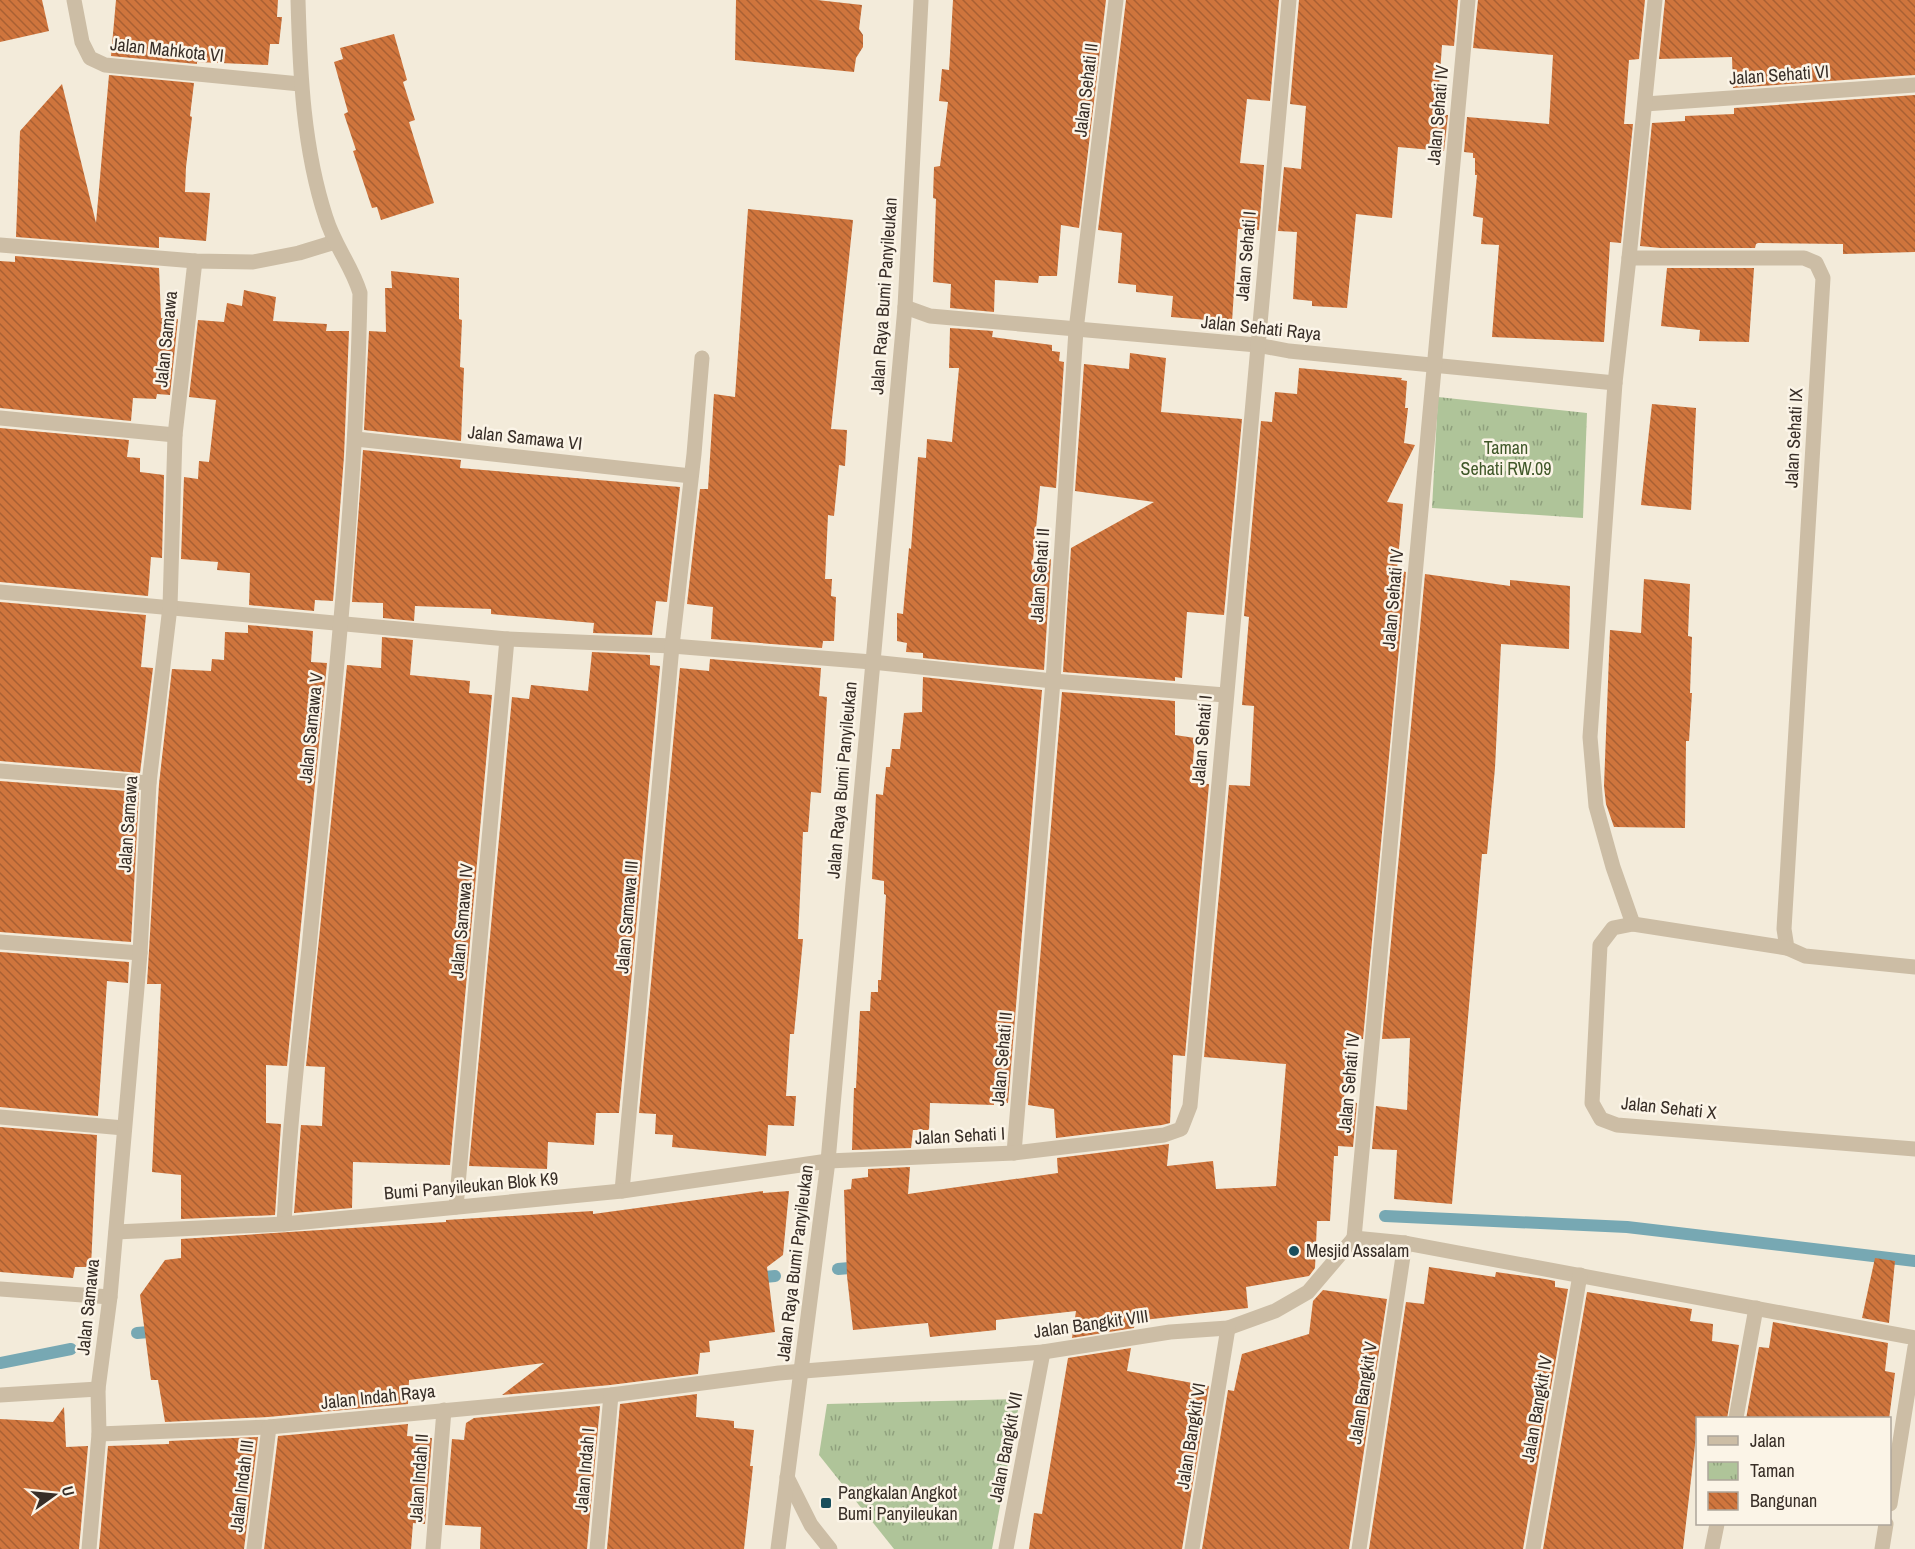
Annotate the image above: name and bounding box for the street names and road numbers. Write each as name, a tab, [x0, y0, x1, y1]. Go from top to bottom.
street label: Jalan Mahkota VI	[109, 31, 225, 68]
street label: Jalan Sehati II	[1067, 42, 1104, 138]
street label: Jalan Sehati VI	[1728, 59, 1830, 90]
street label: Jalan Sehati IV	[1421, 64, 1454, 166]
street label: Jalan Raya Bumi Panyileukan	[864, 196, 903, 395]
street label: Jalan Sehati I	[1229, 210, 1262, 302]
street label: Jalan Samawa	[148, 290, 183, 388]
street label: Jalan Sehati Raya	[1200, 309, 1322, 346]
street label: Jalan Sehati IX	[1778, 387, 1809, 489]
street label: Jalan Samawa VI	[467, 419, 583, 456]
street label: Jalan Sehati II	[1024, 527, 1055, 623]
street label: Jalan Sehati IV	[1376, 548, 1409, 650]
street label: Jalan Samawa V	[292, 671, 329, 784]
street label: Jalan Raya Bumi Panyileukan	[820, 680, 863, 880]
street label: Jalan Sehati I	[1185, 694, 1218, 786]
street label: Jalan Samawa	[112, 775, 143, 873]
street label: Jalan Samawa III	[609, 859, 644, 974]
street label: Jalan Samawa IV	[444, 863, 479, 979]
street label: Jalan Sehati II	[985, 1011, 1018, 1107]
street label: Jalan Sehati IV	[1332, 1032, 1365, 1134]
street label: Jalan Sehati X	[1620, 1090, 1718, 1125]
street label: Jalan Sehati I	[914, 1121, 1006, 1150]
street label: Jalan Raya Bumi Panyileukan	[770, 1163, 819, 1363]
street label: Bumi Panyileukan Blok K9	[383, 1165, 559, 1206]
street label: Jalan Samawa	[70, 1258, 105, 1356]
street label: Jalan Bangkit VIII	[1032, 1303, 1150, 1344]
street label: Jalan Bangkit V	[1342, 1340, 1383, 1446]
street label: Jalan Bangkit IV	[1515, 1354, 1558, 1464]
street label: Jalan Indah Raya	[320, 1378, 436, 1415]
street label: Jalan Bangkit VI	[1170, 1381, 1211, 1491]
street label: Jalan Bangkit VII	[983, 1390, 1028, 1504]
street label: Jalan Indah I	[568, 1427, 601, 1513]
street label: Jalan Indah II	[403, 1433, 434, 1523]
street label: Jalan Indah III	[223, 1438, 260, 1533]

